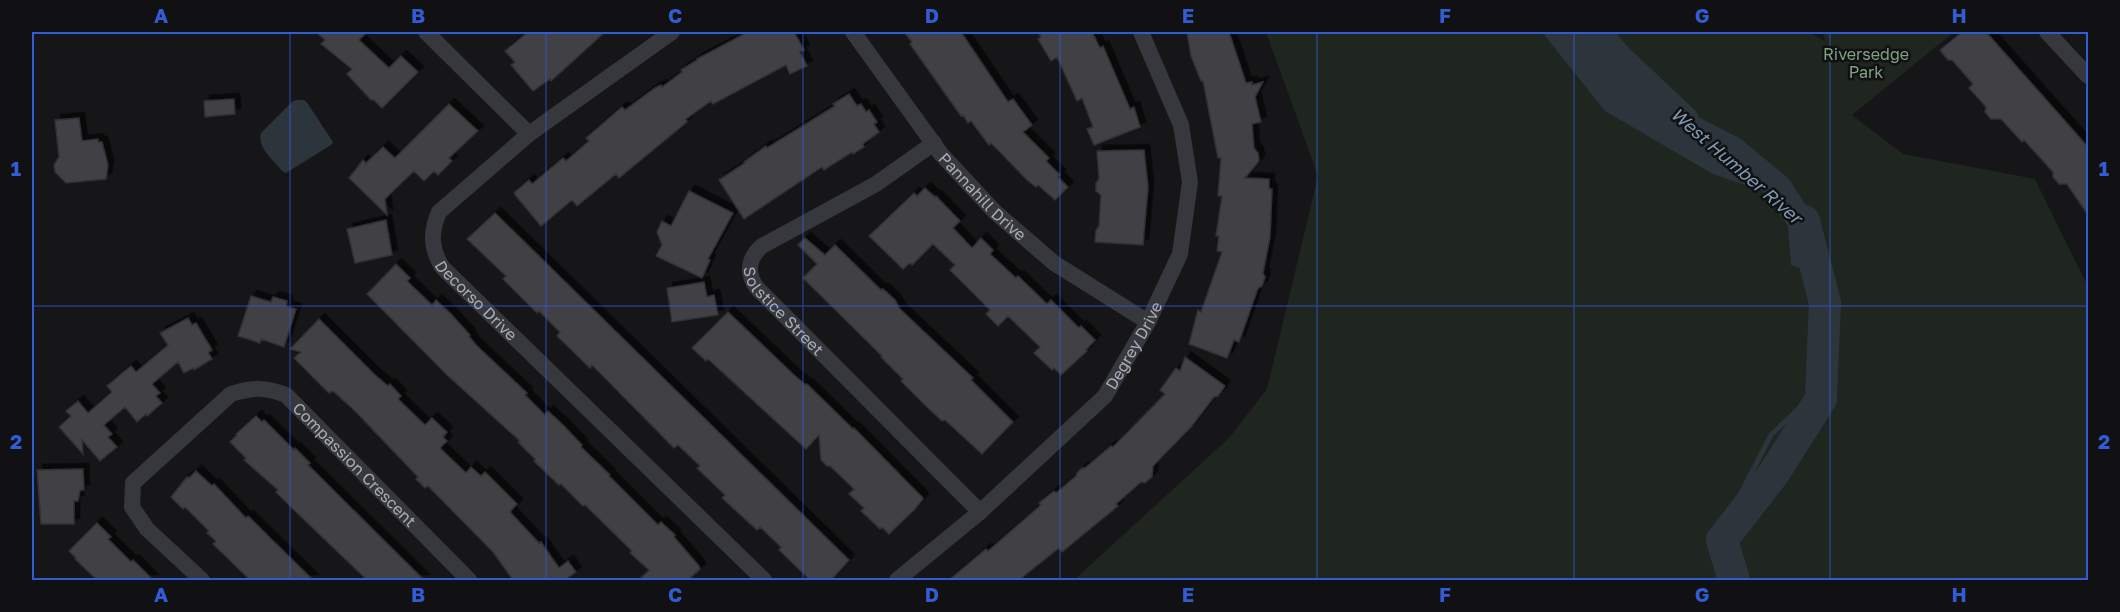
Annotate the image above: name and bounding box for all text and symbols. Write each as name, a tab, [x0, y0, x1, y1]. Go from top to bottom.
text: A	[154, 3, 168, 27]
text: B	[411, 3, 425, 27]
text: C	[668, 3, 682, 27]
text: D	[925, 3, 939, 27]
text: E	[1182, 3, 1194, 27]
text: F	[1439, 3, 1451, 27]
text: G	[1695, 3, 1709, 27]
text: H	[1951, 3, 1967, 27]
park label: Riversedge Park	[1823, 44, 1909, 82]
water label: West Humber River	[1667, 102, 1809, 230]
street label: Pannahill Drive	[935, 148, 1031, 245]
text: 1	[11, 156, 21, 180]
text: 1	[2099, 156, 2109, 180]
street label: Decorso Drive	[430, 257, 521, 345]
street label: Solstice Street	[740, 266, 828, 359]
street label: Degrey Drive	[1101, 298, 1166, 393]
street label: Compassion Crescent	[289, 398, 421, 531]
text: 2	[10, 429, 22, 453]
text: 2	[2098, 429, 2110, 453]
text: A	[154, 582, 168, 606]
text: B	[411, 582, 425, 606]
text: C	[668, 582, 682, 606]
text: D	[925, 582, 939, 606]
text: E	[1182, 582, 1194, 606]
text: F	[1439, 582, 1451, 606]
text: G	[1695, 582, 1709, 606]
text: H	[1951, 582, 1967, 606]

